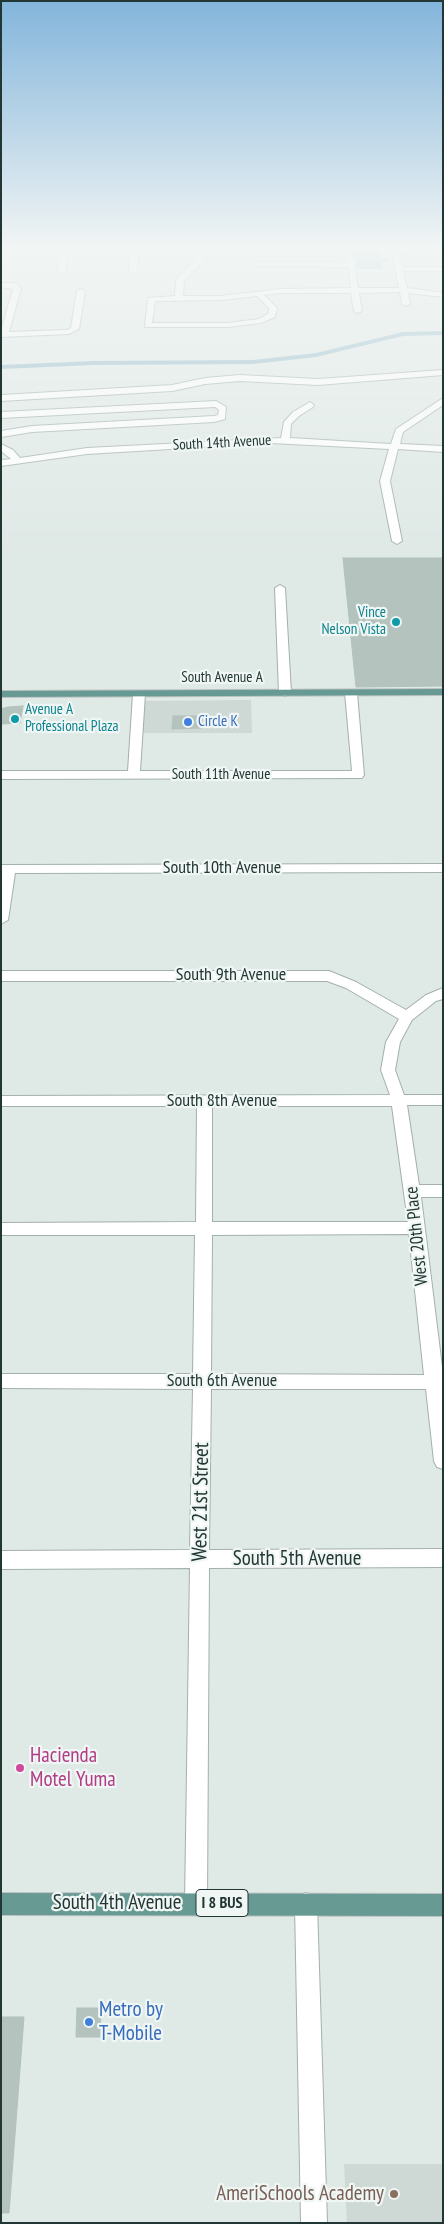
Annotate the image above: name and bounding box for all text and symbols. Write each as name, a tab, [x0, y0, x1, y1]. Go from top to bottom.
street label: South 14th Avenue	[172, 431, 272, 455]
place label: Vince Nelson Vista	[322, 604, 386, 639]
marker: Vince Nelson Vista	[390, 616, 402, 628]
street label: South Avenue A	[181, 669, 263, 687]
place label: Avenue A Professional Plaza	[25, 701, 119, 736]
marker: Avenue A Professional Plaza	[9, 713, 21, 725]
place label: Circle K	[198, 713, 238, 731]
marker: Circle K	[182, 716, 194, 728]
street label: South 11th Avenue	[172, 766, 270, 784]
street label: South 10th Avenue	[163, 857, 281, 879]
street label: South 9th Avenue	[176, 964, 286, 986]
street label: South 8th Avenue	[167, 1090, 277, 1112]
street label: West 20th Place	[401, 1185, 433, 1287]
street label: South 6th Avenue	[167, 1370, 277, 1392]
street label: West 21st Street	[187, 1442, 215, 1562]
street label: South 5th Avenue	[233, 1546, 361, 1572]
place label: Hacienda Motel Yuma	[30, 1743, 116, 1793]
marker: Hacienda Motel Yuma	[14, 1762, 26, 1774]
street label: South 4th Avenue	[53, 1890, 181, 1916]
road number: I 8 BUS	[196, 1890, 248, 1916]
place label: Metro by T-Mobile	[99, 1997, 163, 2047]
marker: Metro by T-Mobile	[83, 2016, 95, 2028]
place label: AmeriSchools Academy	[216, 2181, 384, 2207]
marker: AmeriSchools Academy	[388, 2188, 400, 2200]

